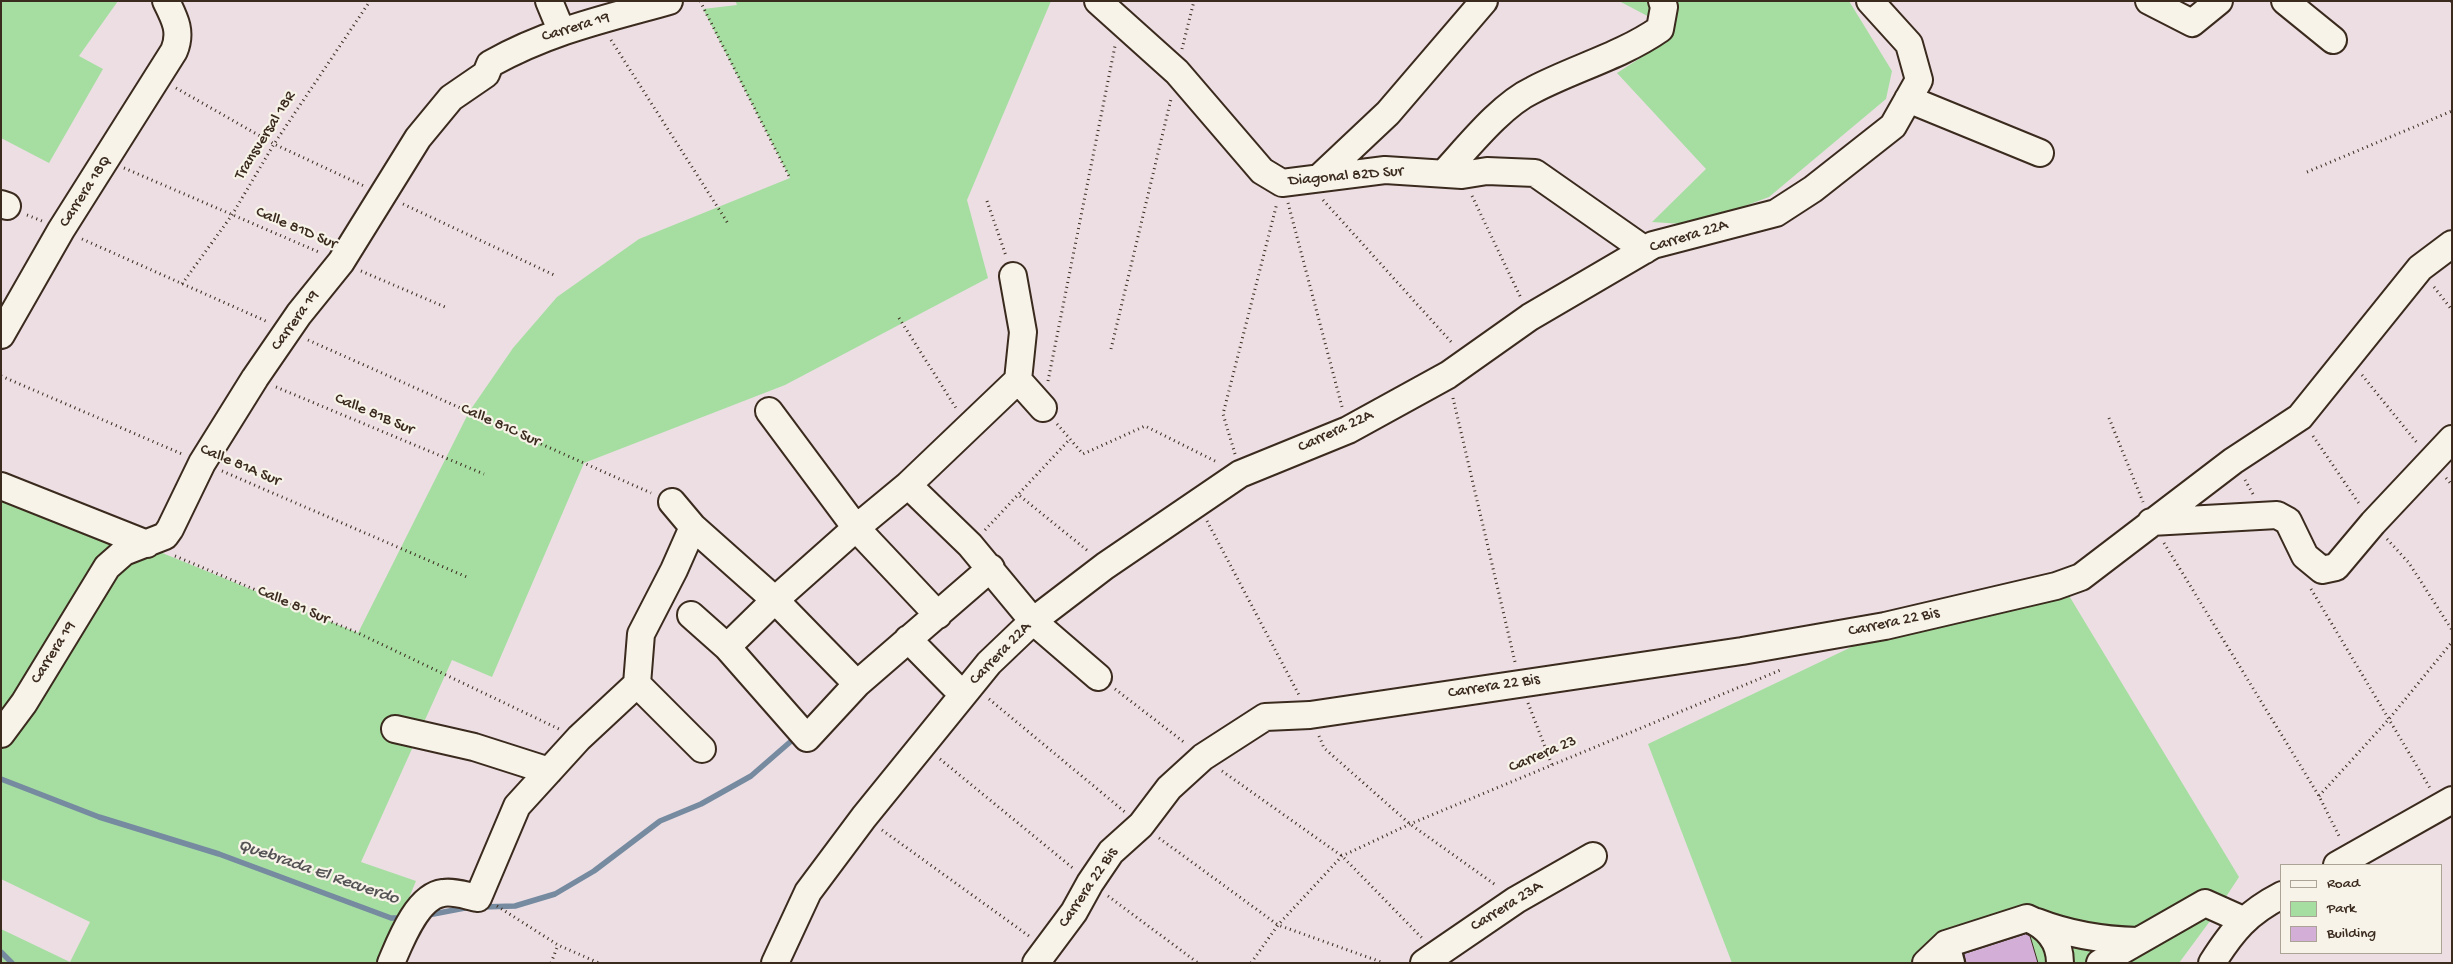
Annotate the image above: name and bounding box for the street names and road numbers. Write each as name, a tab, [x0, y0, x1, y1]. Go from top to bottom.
street label: Carrera 19	[540, 9, 612, 47]
street label: Transversal 18R	[231, 88, 301, 184]
street label: Carrera 18Q	[56, 153, 116, 231]
street label: Diagonal 82D Sur	[1288, 162, 1404, 192]
street label: Calle 81D Sur	[252, 203, 340, 255]
street label: Carrera 22A	[1648, 216, 1730, 258]
street label: Carrera 19	[268, 287, 324, 355]
street label: Calle 81B Sur	[331, 390, 417, 440]
street label: Calle 81C Sur	[457, 400, 543, 452]
street label: Carrera 22A	[1295, 406, 1377, 458]
street label: Calle 81A Sur	[197, 440, 283, 492]
street label: Calle 81 Sur	[254, 582, 332, 630]
street label: Carrera 22 Bis	[1847, 604, 1941, 642]
street label: Carrera 19	[27, 618, 81, 688]
street label: Carrera 22A	[966, 618, 1036, 690]
street label: Carrera 22 Bis	[1447, 670, 1541, 704]
street label: Carrera 23	[1506, 732, 1580, 778]
street label: Carrera 22 Bis	[1055, 844, 1123, 932]
street label: Carrera 23A	[1468, 877, 1546, 937]

